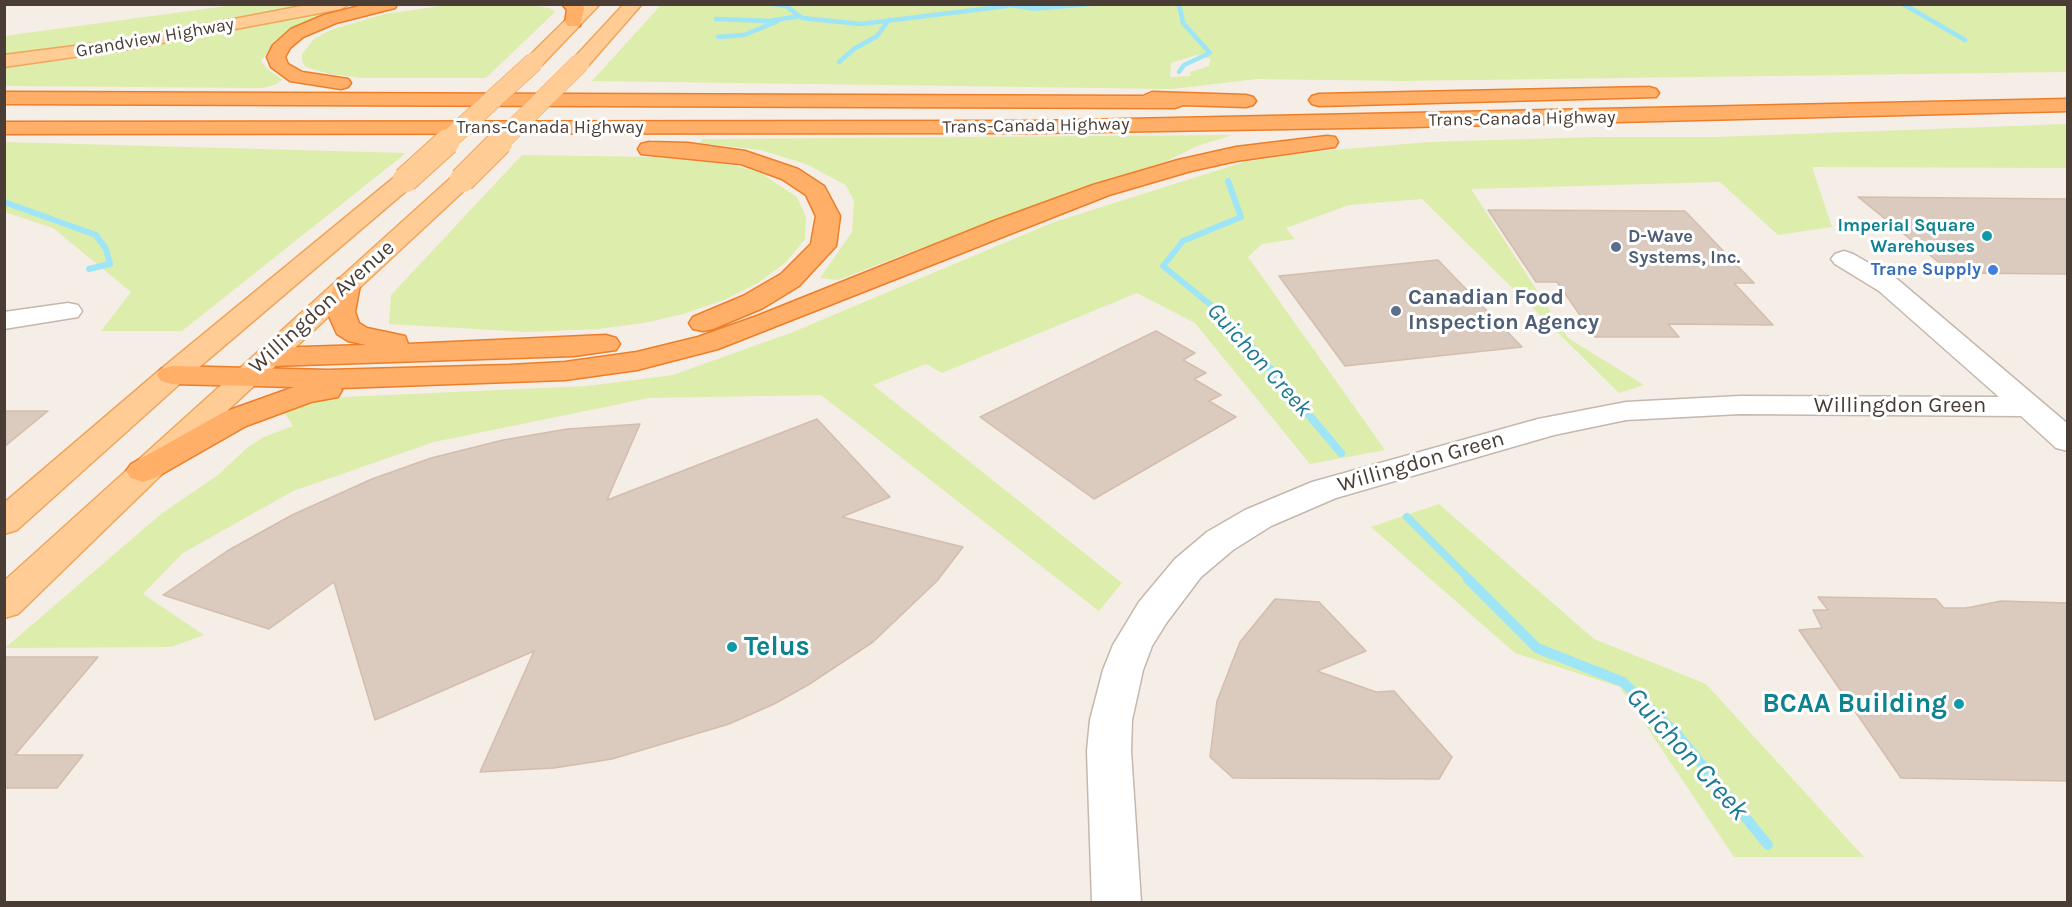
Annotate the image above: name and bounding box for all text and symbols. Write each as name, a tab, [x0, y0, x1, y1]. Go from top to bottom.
street label: Grandview Highway	[74, 13, 236, 63]
street label: Trans-Canada Highway	[1428, 107, 1616, 131]
street label: Trans-Canada Highway	[942, 114, 1130, 138]
street label: Trans-Canada Highway	[456, 117, 644, 139]
place label: Imperial Square Warehouses	[1838, 215, 1975, 258]
place label: D-Wave Systems, Inc.	[1628, 226, 1740, 268]
marker: Imperial Square Warehouses	[1980, 229, 1994, 243]
street label: Willingdon Avenue	[244, 235, 400, 379]
marker: D-Wave Systems, Inc.	[1609, 240, 1623, 254]
place label: Trane Supply	[1871, 259, 1981, 281]
marker: Trane Supply	[1986, 263, 2000, 277]
place label: Canadian Food Inspection Agency	[1408, 285, 1599, 336]
water label: Guichon Creek	[1200, 297, 1318, 423]
marker: Canadian Food Inspection Agency	[1389, 304, 1403, 318]
street label: Willingdon Green	[1814, 393, 1986, 419]
street label: Willingdon Green	[1335, 426, 1507, 498]
place label: Telus	[744, 631, 810, 663]
marker: Telus	[725, 640, 739, 654]
water label: Guichon Creek	[1619, 681, 1755, 827]
place label: BCAA Building	[1762, 688, 1947, 720]
marker: BCAA Building	[1952, 697, 1966, 711]

